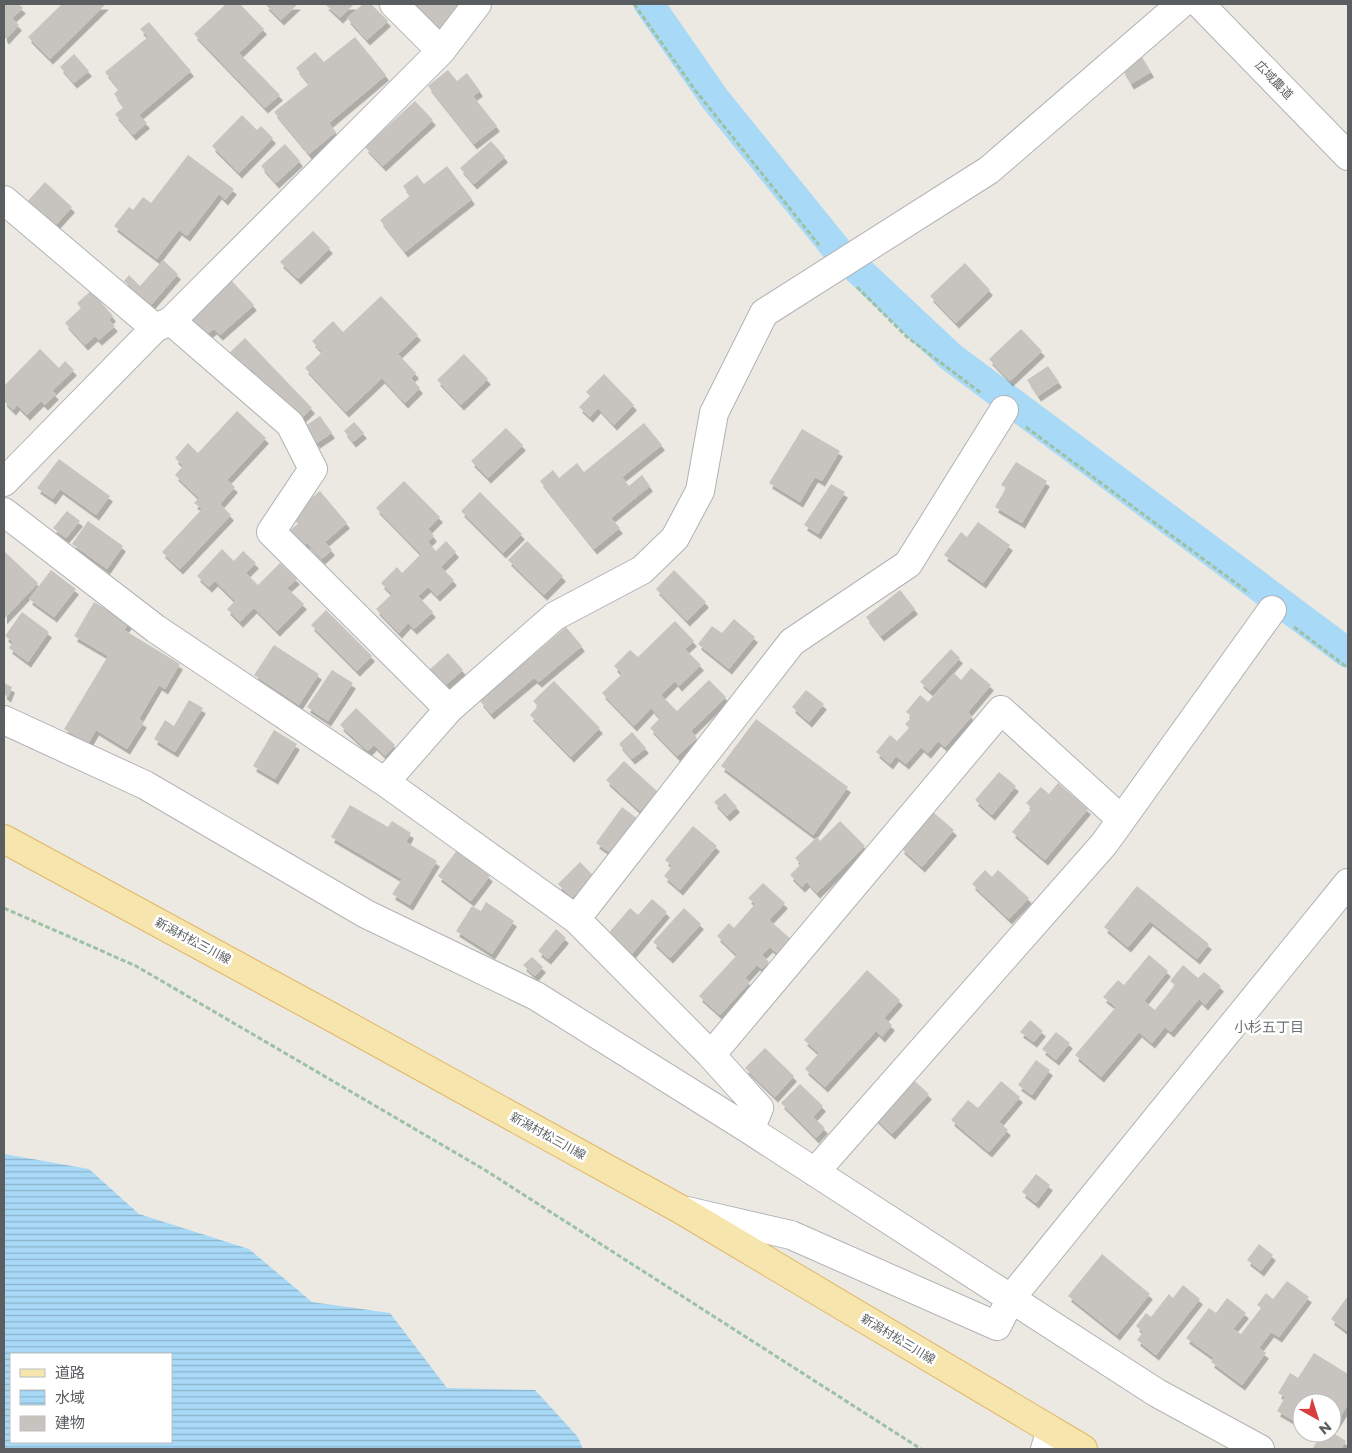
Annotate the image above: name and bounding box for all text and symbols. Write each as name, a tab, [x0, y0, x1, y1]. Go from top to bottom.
street label: 広域農道	[1252, 57, 1296, 102]
street label: 新潟村松三川線	[153, 914, 234, 967]
district label: 小杉五丁目	[1234, 1018, 1304, 1036]
street label: 新潟村松三川線	[508, 1109, 589, 1162]
street label: 新潟村松三川線	[858, 1311, 938, 1367]
legend	[10, 1353, 172, 1443]
text: 道路	[55, 1363, 85, 1382]
text: 水域	[55, 1388, 85, 1407]
north arrow	[1292, 1393, 1342, 1443]
text: 建物	[55, 1413, 85, 1432]
text: N	[1315, 1418, 1335, 1439]

